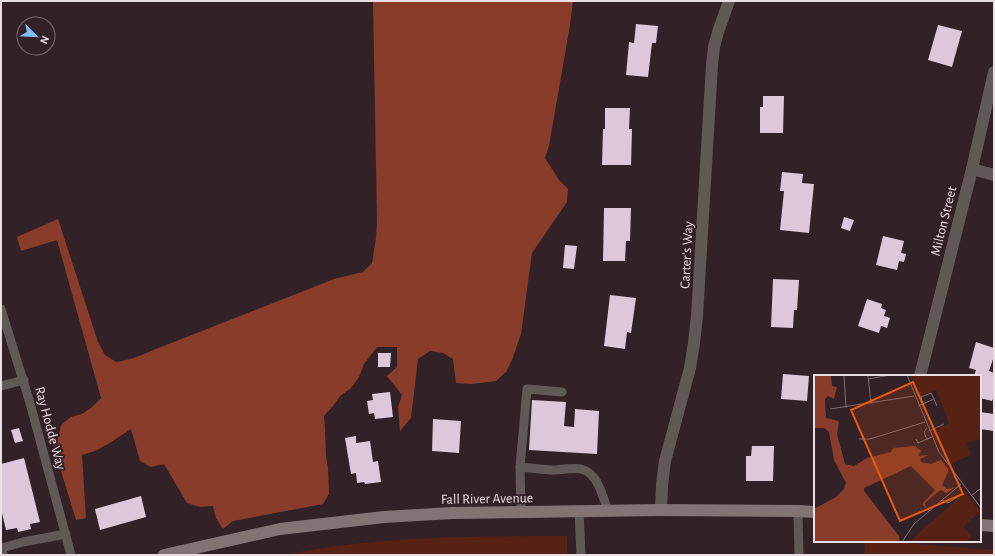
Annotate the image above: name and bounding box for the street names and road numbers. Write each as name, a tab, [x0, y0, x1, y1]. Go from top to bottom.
street label: Milton Street	[929, 184, 960, 258]
street label: Carter's Way	[678, 221, 696, 289]
street label: Ray Hodde Way	[32, 385, 68, 471]
street label: Fall River Avenue	[441, 491, 533, 507]

